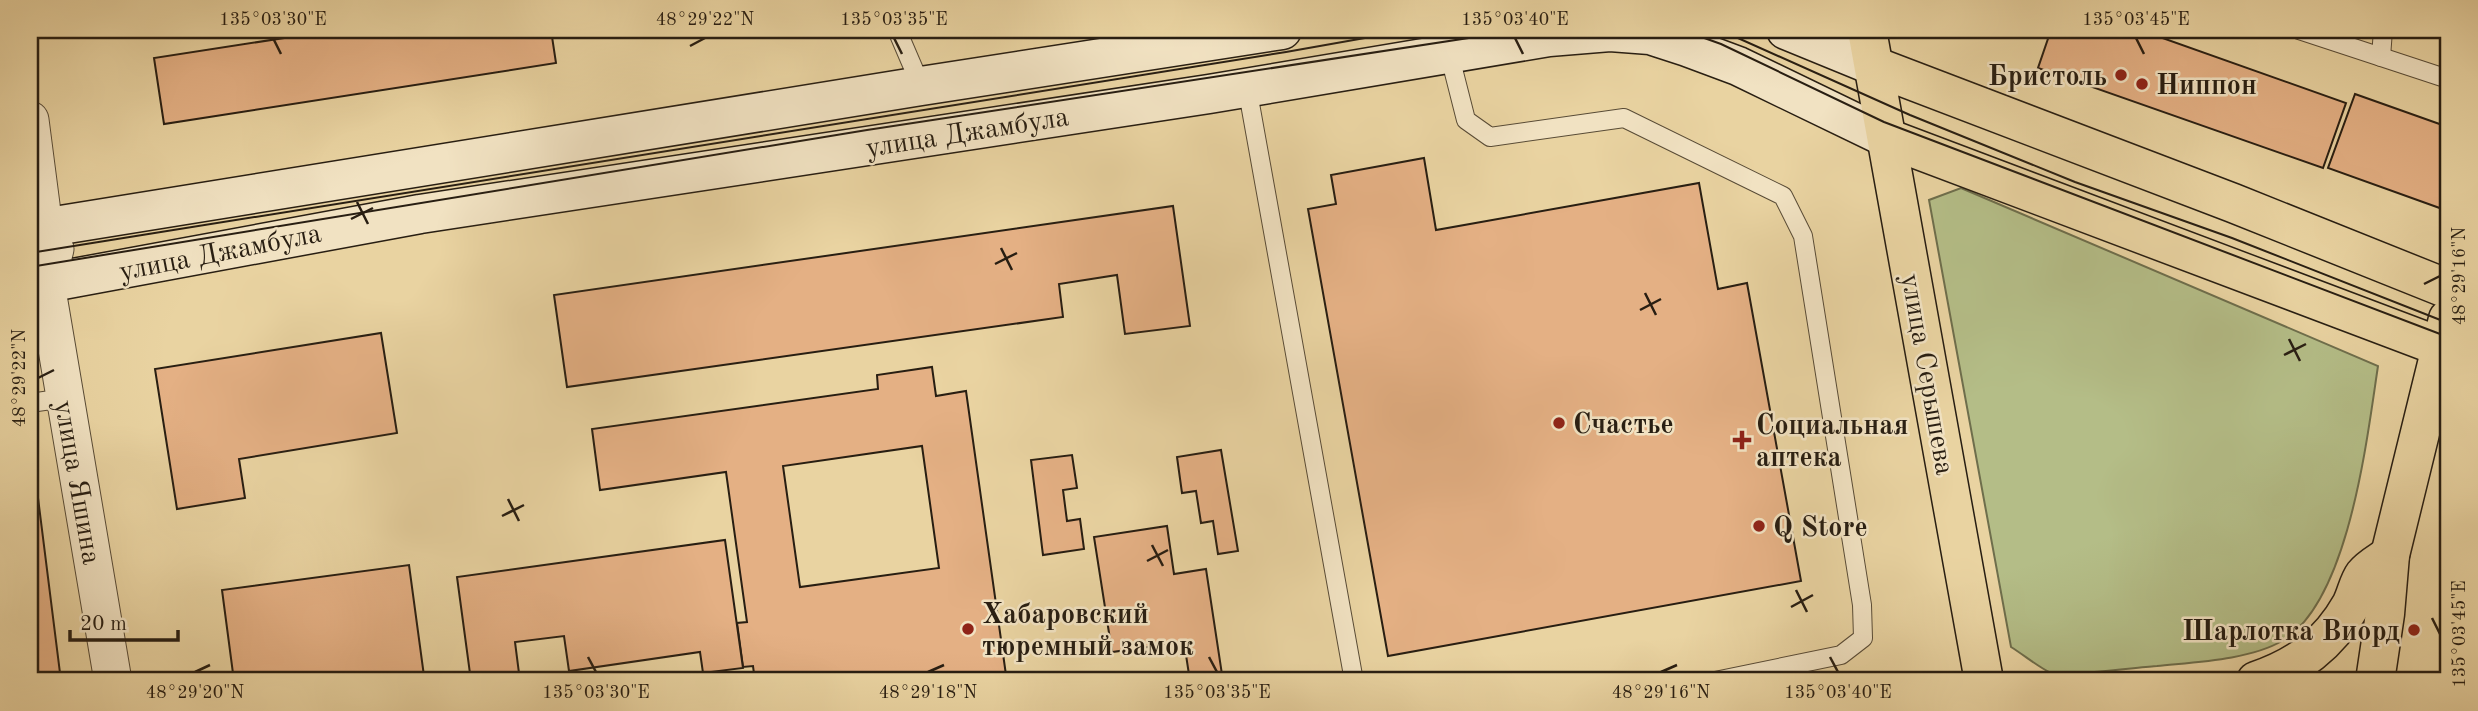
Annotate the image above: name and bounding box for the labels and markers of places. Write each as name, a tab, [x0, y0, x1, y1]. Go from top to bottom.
place label: Бристоль	[1988, 64, 2107, 92]
marker: Бристоль	[2113, 67, 2129, 83]
place label: Ниппон	[2156, 73, 2257, 101]
marker: Ниппон	[2134, 76, 2150, 92]
place label: Счастье	[1573, 411, 1674, 440]
place label: Социальная аптека	[1756, 412, 1909, 473]
marker: Счастье	[1551, 415, 1567, 431]
marker: Социальная аптека	[1734, 432, 1750, 448]
place label: Q Store	[1773, 515, 1868, 543]
marker: Q Store	[1751, 518, 1767, 534]
place label: Хабаровский тюремный замок	[982, 602, 1194, 662]
place label: Шарлотка Виорд	[2182, 619, 2400, 647]
marker: Хабаровский тюремный замок	[960, 621, 976, 637]
marker: Шарлотка Виорд	[2406, 622, 2422, 638]

